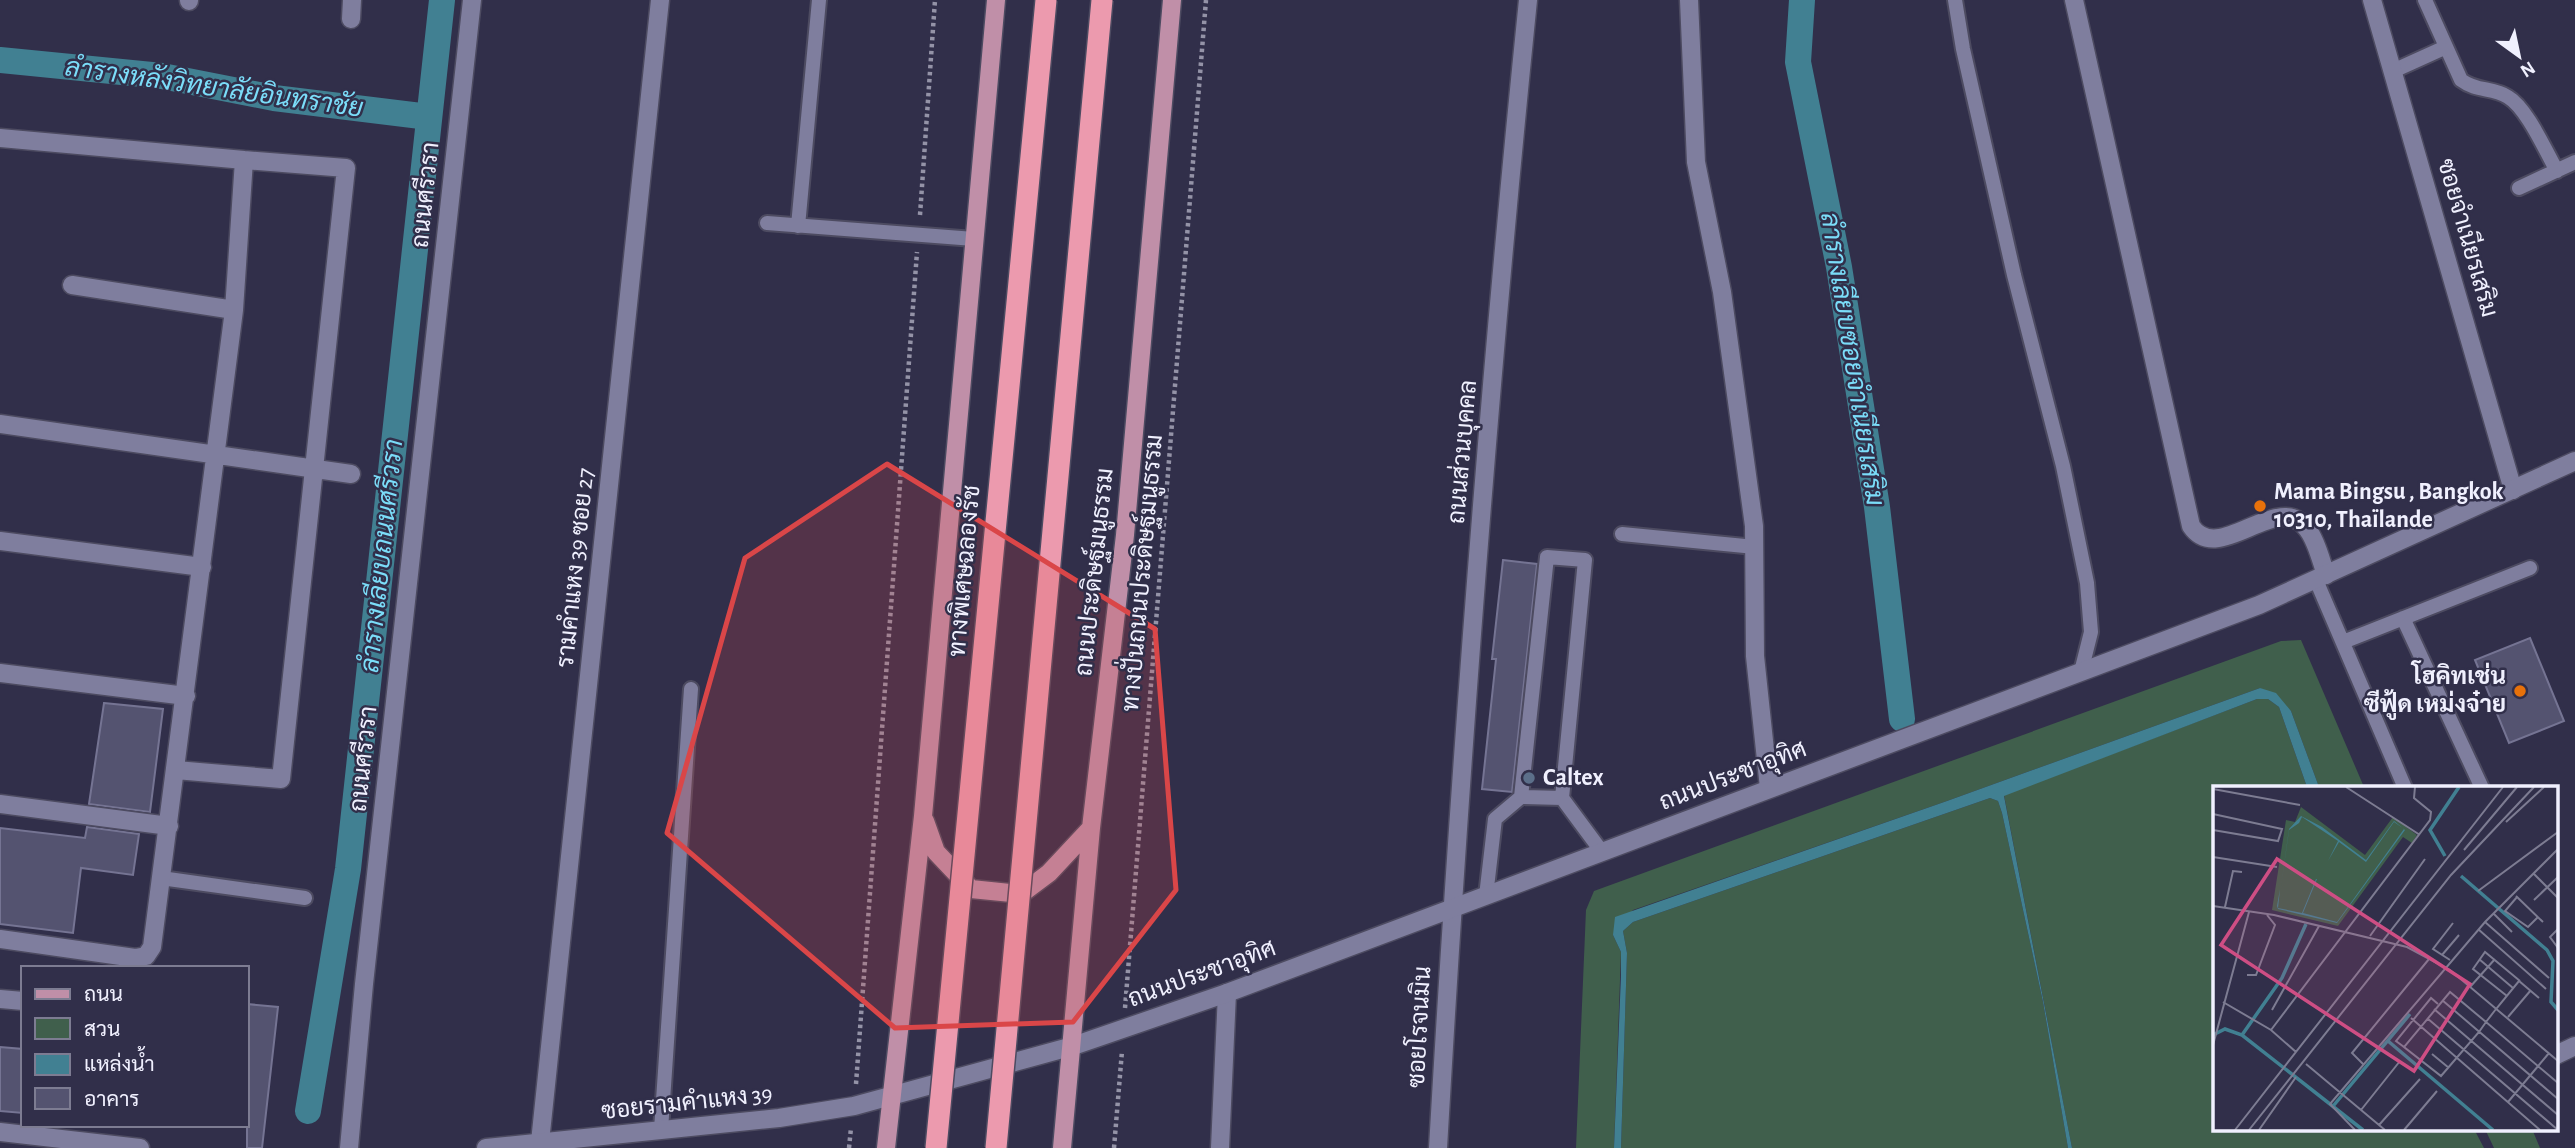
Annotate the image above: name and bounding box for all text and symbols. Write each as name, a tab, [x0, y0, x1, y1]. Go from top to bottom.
north arrow	[2484, 21, 2554, 91]
water label: ลำรางหลังวิทยาลัยอินทราชัย	[63, 50, 365, 122]
text: N	[2517, 57, 2538, 81]
street label: ถนนศรีวรา	[405, 141, 443, 249]
street label: ซอยจำเนียรเสริม	[2433, 155, 2505, 320]
water label: ลำรางเลียบซอยจำเนียรเสริม	[1816, 210, 1892, 507]
street label: ถนนส่วนบุคคล	[1442, 379, 1484, 525]
street label: ทางปั่นถนนประดิษฐ์มนูธรรม	[1110, 432, 1171, 713]
water label: ลำรางเลียบถนนศรีวรา	[353, 438, 407, 674]
street label: ถนนประดิษฐ์มนูธรรม	[1067, 466, 1122, 678]
street label: รามคำแหง 39 ซอย 27	[551, 467, 598, 669]
place label: Mama Bingsu , Bangkok 10310, Thaïlande	[2274, 480, 2504, 532]
street label: ทางพิเศษฉลองรัช	[943, 484, 984, 658]
marker: Mama Bingsu , Bangkok 10310, Thaïlande	[2252, 498, 2268, 514]
place label: โฮคิทเช่น ซีฟู้ด เหม่งจ๋าย	[2364, 660, 2506, 720]
marker: โฮคิทเช่น ซีฟู้ด เหม่งจ๋าย	[2512, 683, 2528, 699]
street label: ถนนศรีวรา	[343, 705, 381, 813]
street label: ถนนประชาอุทิศ	[1655, 734, 1811, 818]
place label: Caltex	[1543, 766, 1604, 790]
marker: Caltex	[1521, 770, 1537, 786]
inset map	[2213, 786, 2558, 1130]
street label: ถนนประชาอุทิศ	[1124, 933, 1280, 1015]
street label: ซอยโรจนมิน	[1400, 965, 1435, 1089]
legend	[21, 966, 248, 1127]
text: ถนน	[84, 984, 123, 1005]
text: สวน	[84, 1019, 120, 1040]
text: แหล่งน้ำ	[84, 1046, 155, 1075]
street label: ซอยรามคำแหง 39	[600, 1079, 774, 1124]
text: อาคาร	[84, 1089, 140, 1110]

